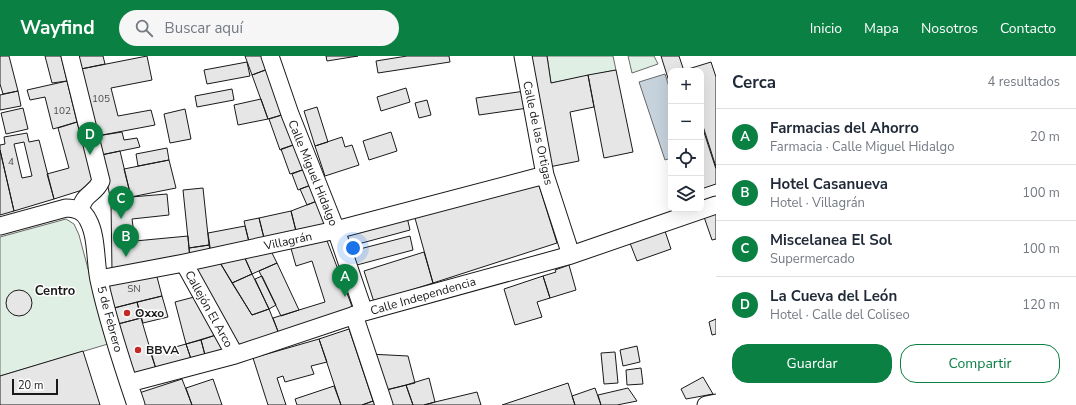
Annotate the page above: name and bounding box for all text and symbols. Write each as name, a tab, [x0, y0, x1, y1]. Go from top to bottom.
search box	[119, 10, 399, 46]
text: Wayfind	[20, 15, 95, 41]
icon: search	[133, 17, 155, 39]
text: Buscar aquí	[165, 18, 243, 38]
text: Inicio	[810, 19, 842, 38]
text: Mapa	[864, 19, 899, 38]
text: Nosotros	[921, 19, 978, 38]
text: Contacto	[1000, 19, 1056, 38]
map controls	[668, 68, 704, 212]
button: +	[668, 68, 704, 104]
text: Cerca	[732, 71, 776, 94]
text: 4 resultados	[988, 73, 1060, 91]
street label: Calle de las Ortigas	[519, 80, 557, 187]
house number: 105	[92, 92, 110, 106]
house number: 102	[53, 104, 71, 118]
button: −	[668, 104, 704, 140]
street label: Calle Miguel Hidalgo	[284, 118, 342, 229]
text: Farmacias del Ahorro	[770, 118, 919, 138]
pin: D	[77, 122, 103, 155]
text: A	[740, 128, 750, 146]
text: 20 m	[1030, 128, 1060, 146]
text: Farmacia · Calle Miguel Hidalgo	[770, 138, 954, 156]
button: locate	[668, 140, 704, 176]
house number: 4	[8, 155, 14, 169]
text: Hotel Casanueva	[770, 174, 888, 194]
button: layers	[668, 176, 704, 212]
text: B	[741, 184, 749, 202]
text: 100 m	[1022, 184, 1060, 202]
pin: C	[108, 186, 134, 219]
text: Hotel · Villagrán	[770, 194, 865, 212]
pin: B	[113, 224, 139, 257]
street label: Villagrán	[261, 228, 314, 254]
text: Miscelanea El Sol	[770, 230, 892, 250]
your location	[343, 238, 363, 258]
text: C	[741, 240, 749, 258]
text: 100 m	[1022, 240, 1060, 258]
text: Supermercado	[770, 250, 855, 268]
pin: A	[332, 264, 358, 297]
street label: Callejón El Arco	[181, 268, 237, 351]
street label: Calle Independencia	[368, 273, 478, 319]
district label: Centro	[35, 282, 75, 300]
house number: SN	[127, 282, 141, 296]
street label: 5 de Febrero	[93, 284, 127, 354]
text: La Cueva del León	[770, 286, 897, 306]
text: D	[740, 296, 750, 314]
text: 120 m	[1022, 296, 1060, 314]
place label: Oxxo	[135, 305, 164, 321]
text: Hotel · Calle del Coliseo	[770, 306, 910, 324]
marker: Oxxo	[122, 308, 132, 318]
place label: BBVA	[146, 342, 179, 358]
button: Guardar	[732, 344, 892, 383]
button: Compartir	[900, 344, 1060, 383]
marker: BBVA	[133, 345, 143, 355]
scale bar	[12, 377, 58, 396]
text: 20 m	[18, 378, 43, 393]

